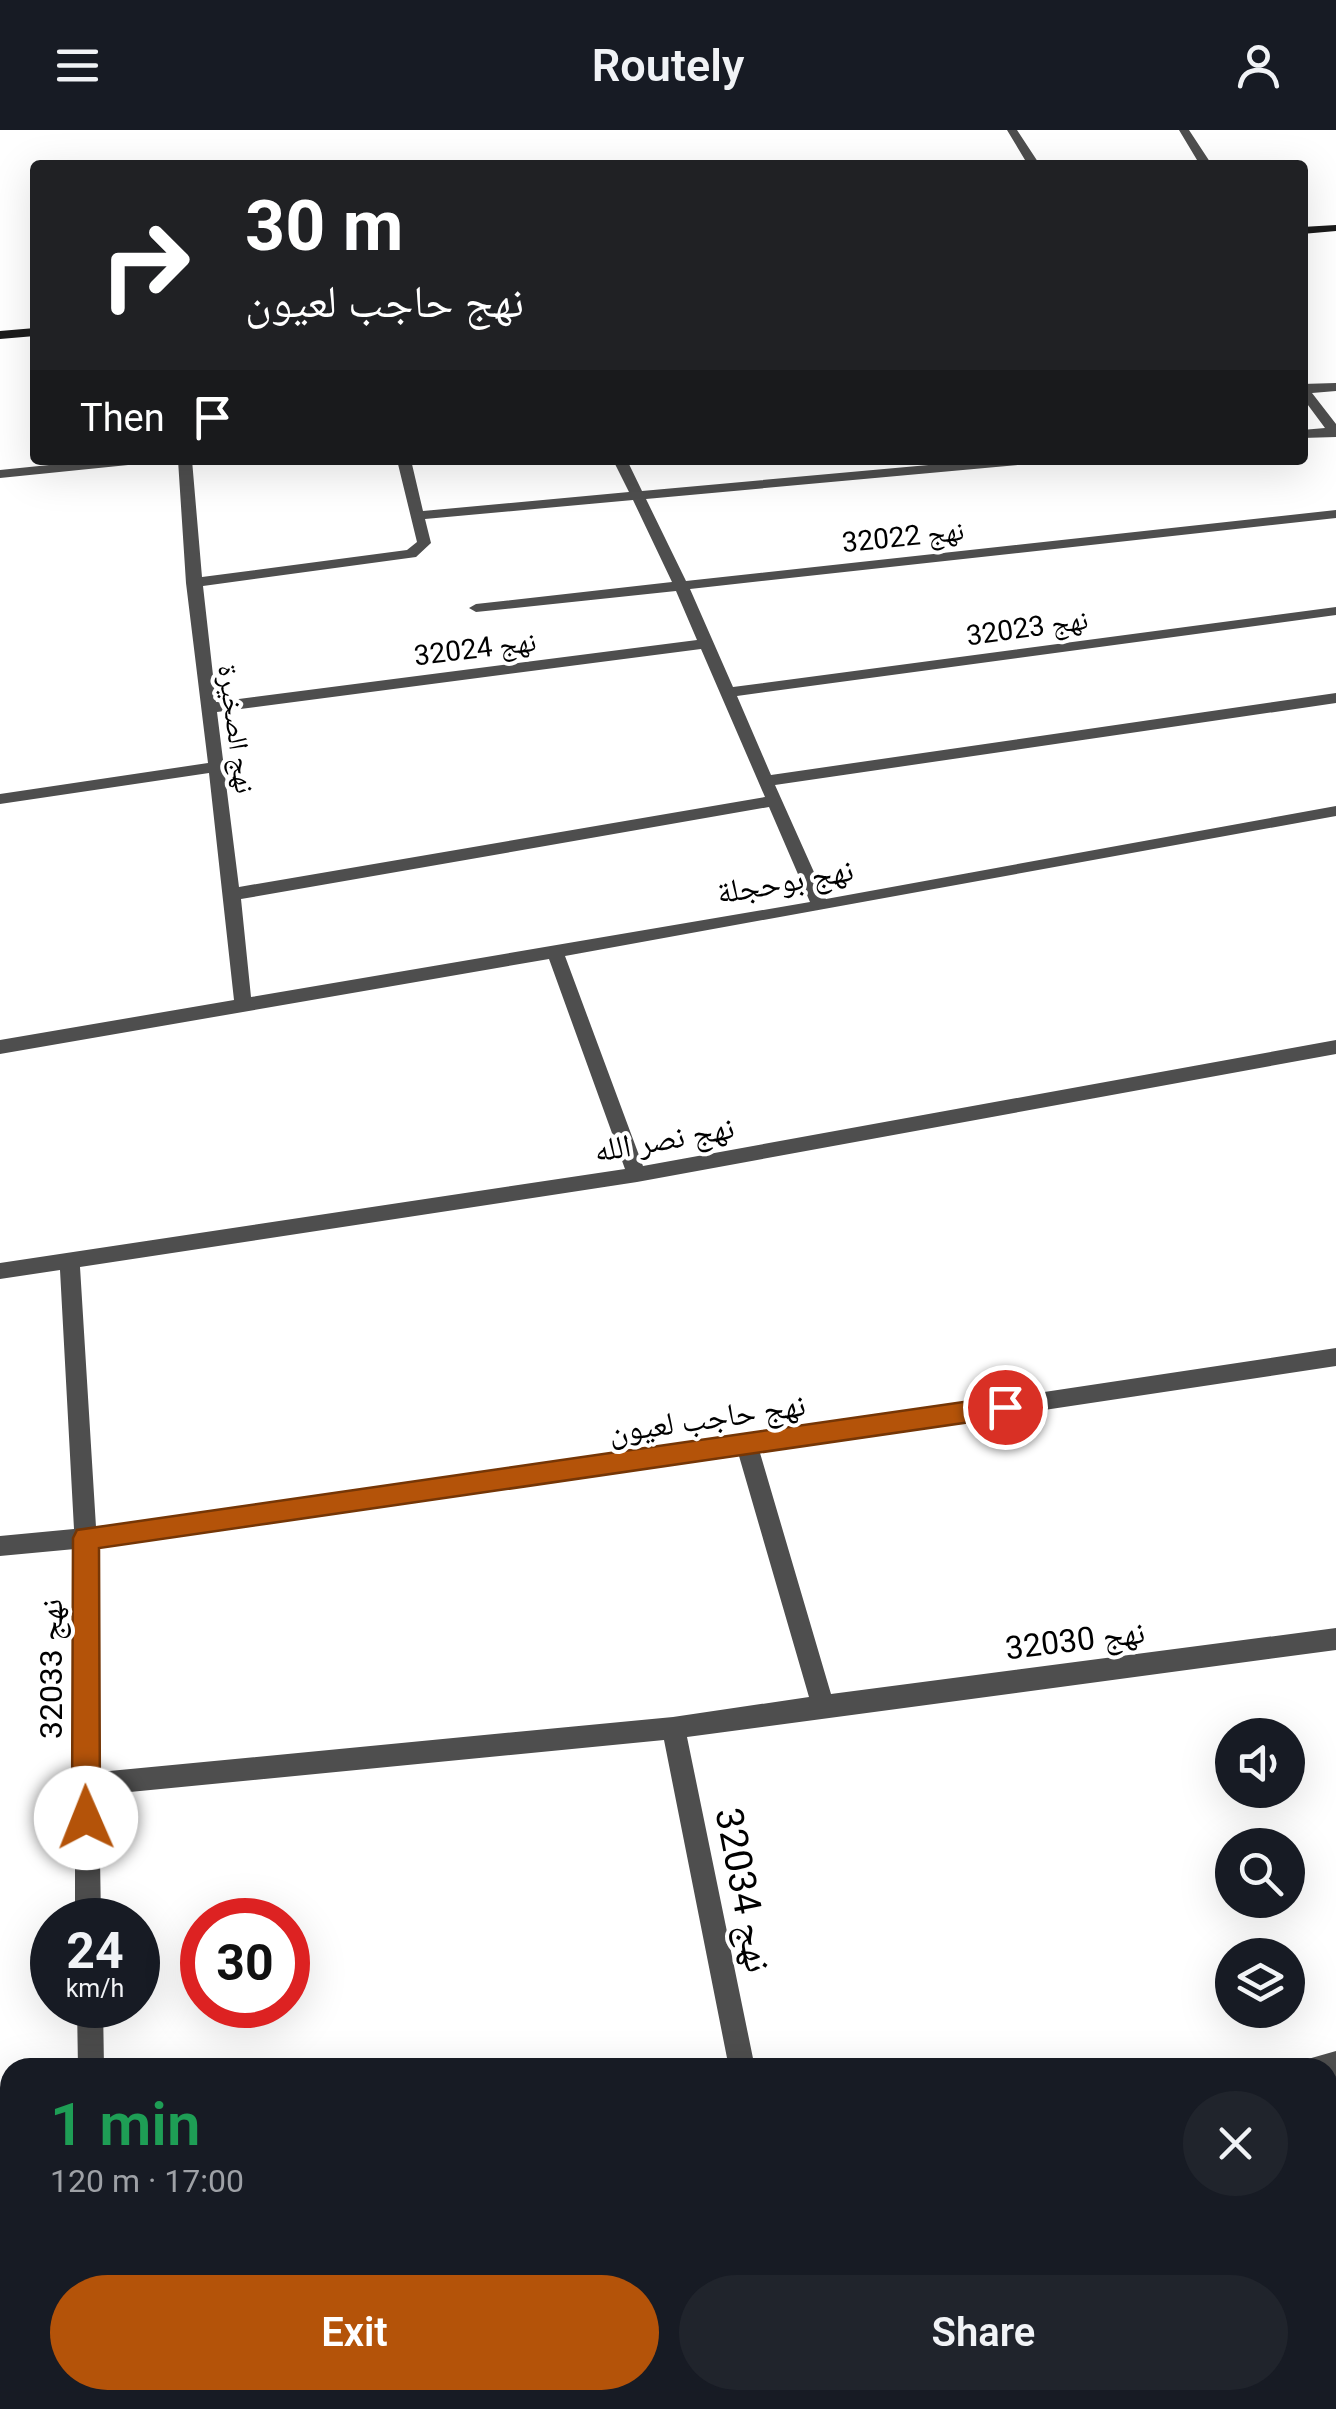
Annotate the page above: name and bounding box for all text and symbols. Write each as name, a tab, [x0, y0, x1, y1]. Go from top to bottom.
icon: menu	[50, 38, 105, 93]
icon: person	[1231, 38, 1286, 93]
text: Routely	[592, 39, 744, 92]
text: 30 m	[245, 185, 403, 267]
icon: right	[80, 200, 210, 330]
text: نهج حاجب لعيون	[245, 275, 524, 328]
icon: arrive	[185, 390, 240, 445]
text: Then	[80, 396, 165, 440]
street label: نهج 32022	[840, 514, 966, 560]
street label: نهج 32023	[964, 603, 1090, 653]
street label: نهج 32024	[412, 625, 538, 673]
street label: نهج الصخيرة	[210, 662, 262, 796]
street label: نهج بوحجلة	[714, 850, 856, 913]
street label: نهج نصر الله	[591, 1108, 737, 1171]
pin	[963, 1365, 1048, 1450]
icon: arrive	[978, 1380, 1033, 1435]
street label: نهج حاجب لعيون	[606, 1385, 808, 1452]
street label: نهج 32033	[32, 1599, 71, 1739]
street label: نهج 32030	[1003, 1613, 1147, 1668]
map controls	[1215, 1718, 1305, 2028]
button: sound	[1215, 1718, 1305, 1808]
position arrow	[34, 1766, 138, 1870]
street label: نهج 32034	[705, 1804, 781, 1976]
button: search	[1215, 1828, 1305, 1918]
speed limit sign: 30	[180, 1898, 310, 2028]
text: 24	[66, 1922, 124, 1980]
button: layers	[1215, 1938, 1305, 2028]
text: km/h	[66, 1974, 124, 2003]
text: 1 min	[50, 2089, 200, 2160]
button: close	[1183, 2091, 1288, 2196]
text: 120 m · 17:00	[50, 2162, 244, 2200]
button: Exit	[50, 2275, 659, 2390]
button: Share	[679, 2275, 1288, 2390]

